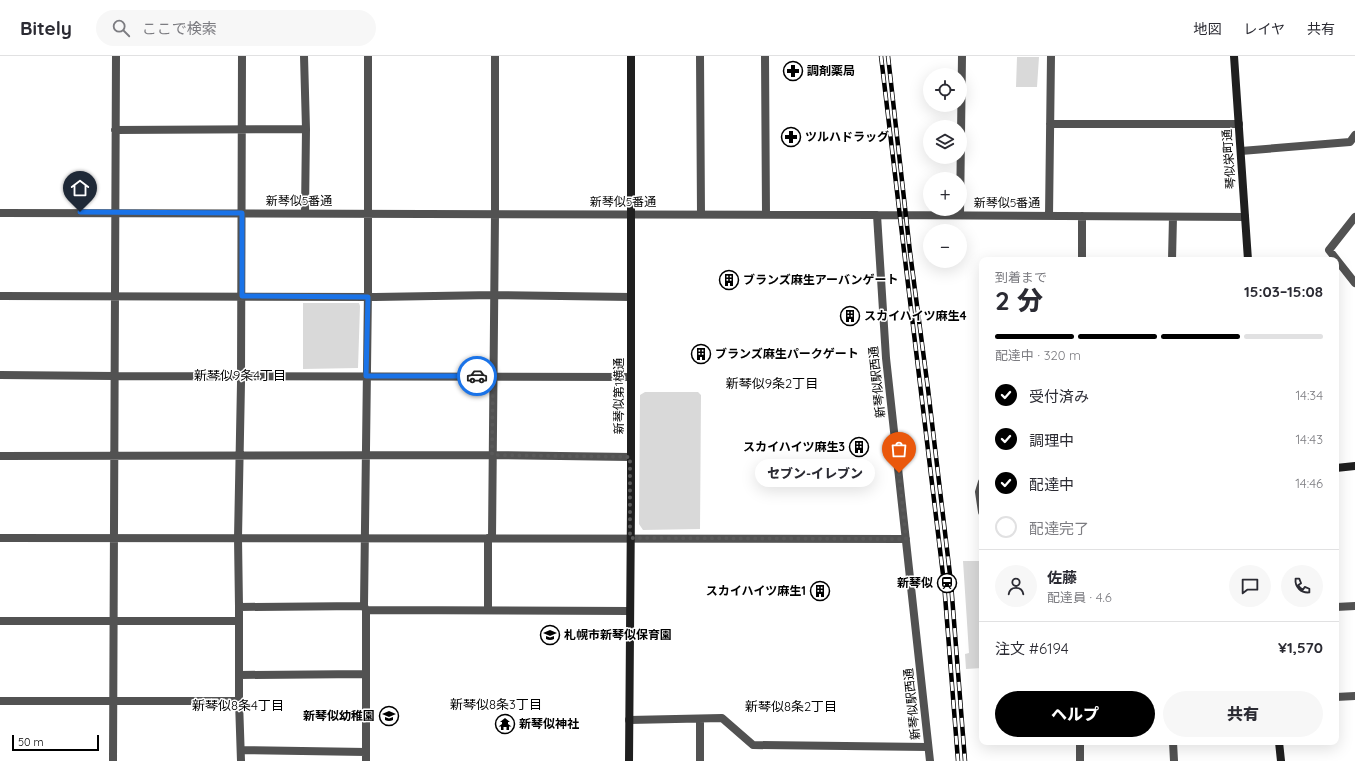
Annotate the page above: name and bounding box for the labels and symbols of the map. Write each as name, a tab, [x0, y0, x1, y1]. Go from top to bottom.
pharmacy icon: 調剤薬局	[782, 60, 804, 82]
place label: 調剤薬局	[807, 63, 855, 78]
pharmacy icon: ツルハドラッグ	[780, 126, 802, 148]
place label: ツルハドラッグ	[805, 129, 889, 144]
street label: 琴似栄町通	[1219, 129, 1238, 189]
pin	[63, 171, 97, 212]
street label: 新琴似5番通	[266, 193, 332, 208]
street label: 新琴似5番通	[590, 194, 656, 209]
street label: 新琴似5番通	[974, 195, 1040, 210]
building icon: ブランズ麻生アーバンゲート	[718, 269, 740, 291]
place label: ブランズ麻生アーバンゲート	[743, 272, 899, 287]
building icon: スカイハイツ麻生4	[839, 305, 861, 327]
place label: スカイハイツ麻生4	[864, 308, 967, 323]
building icon: ブランズ麻生パークゲート	[690, 343, 712, 365]
street label: 新琴似駅西通	[865, 345, 888, 419]
place label: ブランズ麻生パークゲート	[715, 346, 859, 361]
courier	[457, 356, 497, 396]
street label: 新琴似第1横通	[611, 358, 626, 434]
district label: 新琴似9条4丁目	[194, 367, 286, 383]
district label: 新琴似9条2丁目	[726, 375, 818, 391]
pin	[882, 432, 916, 473]
building icon: スカイハイツ麻生3	[848, 436, 870, 458]
place label: スカイハイツ麻生3	[743, 439, 845, 454]
callout: セブン-イレブン	[755, 459, 875, 487]
station icon: 新琴似	[936, 572, 958, 594]
place label: 新琴似	[897, 575, 933, 590]
building icon: スカイハイツ麻生1	[809, 580, 831, 602]
place label: スカイハイツ麻生1	[706, 583, 806, 598]
school or university icon: 札幌市新琴似保育園	[539, 624, 561, 646]
place label: 札幌市新琴似保育園	[564, 627, 672, 642]
street label: 新琴似駅西通	[900, 667, 923, 741]
district label: 新琴似8条3丁目	[450, 696, 542, 712]
district label: 新琴似8条4丁目	[192, 697, 284, 713]
district label: 新琴似8条2丁目	[745, 698, 837, 714]
school or university icon: 新琴似幼稚園	[378, 705, 400, 727]
place label: 新琴似幼稚園	[303, 708, 375, 723]
temple icon: 新琴似神社	[494, 713, 516, 735]
place label: 新琴似神社	[519, 716, 579, 731]
scale bar	[12, 733, 99, 752]

